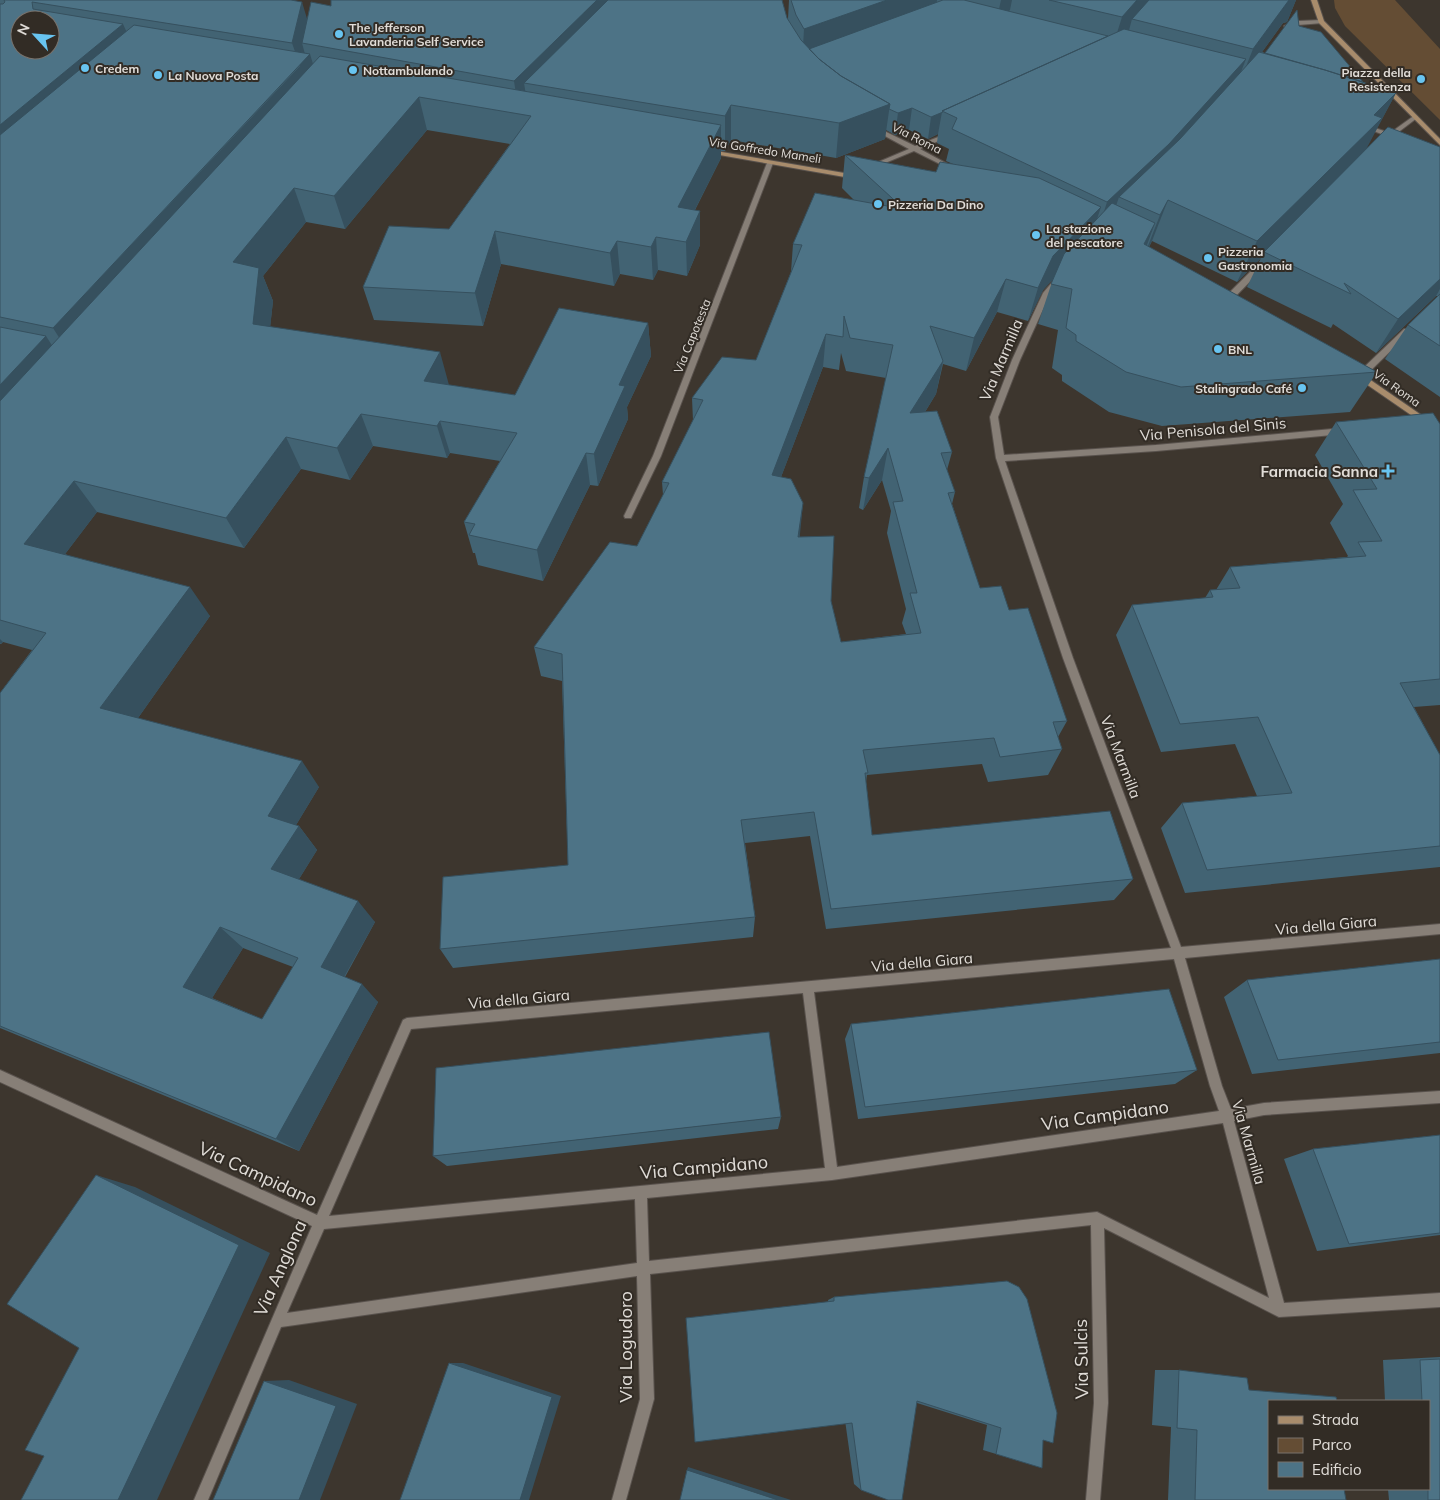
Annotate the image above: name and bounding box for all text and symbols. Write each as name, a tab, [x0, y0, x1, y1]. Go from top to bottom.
north arrow	[10, 10, 60, 60]
place label: The Jefferson Lavanderia Self Service	[349, 20, 484, 49]
text: N	[13, 21, 34, 38]
marker: The Jefferson Lavanderia Self Service	[333, 28, 345, 40]
place label: Credem	[95, 61, 139, 76]
marker: Credem	[79, 62, 91, 74]
place label: Nottambulando	[363, 63, 453, 78]
marker: Nottambulando	[347, 64, 359, 76]
place label: Piazza della Resistenza	[1341, 65, 1411, 94]
place label: La Nuova Posta	[168, 68, 259, 83]
marker: La Nuova Posta	[152, 69, 164, 81]
marker: Piazza della Resistenza	[1415, 73, 1427, 85]
street label: Via Roma	[889, 119, 945, 157]
street label: Via Goffredo Mameli	[708, 134, 822, 166]
place label: Pizzeria Da Dino	[888, 197, 983, 212]
marker: Pizzeria Da Dino	[872, 198, 884, 210]
place label: La stazione del pescatore	[1046, 221, 1123, 250]
marker: La stazione del pescatore	[1030, 229, 1042, 241]
place label: Pizzeria Gastronomia	[1218, 244, 1292, 273]
marker: Pizzeria Gastronomia	[1202, 252, 1214, 264]
street label: Via Capotesta	[670, 297, 714, 375]
street label: Via Marmilla	[975, 316, 1027, 404]
place label: BNL	[1228, 342, 1252, 357]
marker: BNL	[1212, 343, 1224, 355]
street label: Via Roma	[1370, 366, 1424, 410]
place label: Stalingrado Café	[1195, 381, 1292, 396]
marker: Stalingrado Café	[1296, 382, 1308, 394]
street label: Via Penisola del Sinis	[1139, 413, 1287, 445]
place label: Farmacia Sanna	[1260, 462, 1378, 481]
marker: Farmacia Sanna	[1382, 465, 1394, 477]
street label: Via Marmilla	[1097, 713, 1145, 801]
street label: Via della Giara	[1274, 911, 1378, 939]
street label: Via della Giara	[870, 948, 974, 976]
street label: Via della Giara	[467, 985, 571, 1013]
street label: Via Campidano	[1040, 1095, 1170, 1135]
street label: Via Marmilla	[1228, 1097, 1270, 1187]
street label: Via Campidano	[195, 1136, 321, 1212]
street label: Via Campidano	[639, 1150, 769, 1184]
street label: Via Anglona	[249, 1216, 311, 1320]
street label: Via Logudoro	[614, 1291, 637, 1403]
street label: Via Sulcis	[1069, 1319, 1093, 1399]
legend	[1268, 1400, 1430, 1490]
text: Strada	[1312, 1410, 1359, 1429]
text: Parco	[1312, 1435, 1352, 1454]
text: Edificio	[1312, 1460, 1362, 1479]

